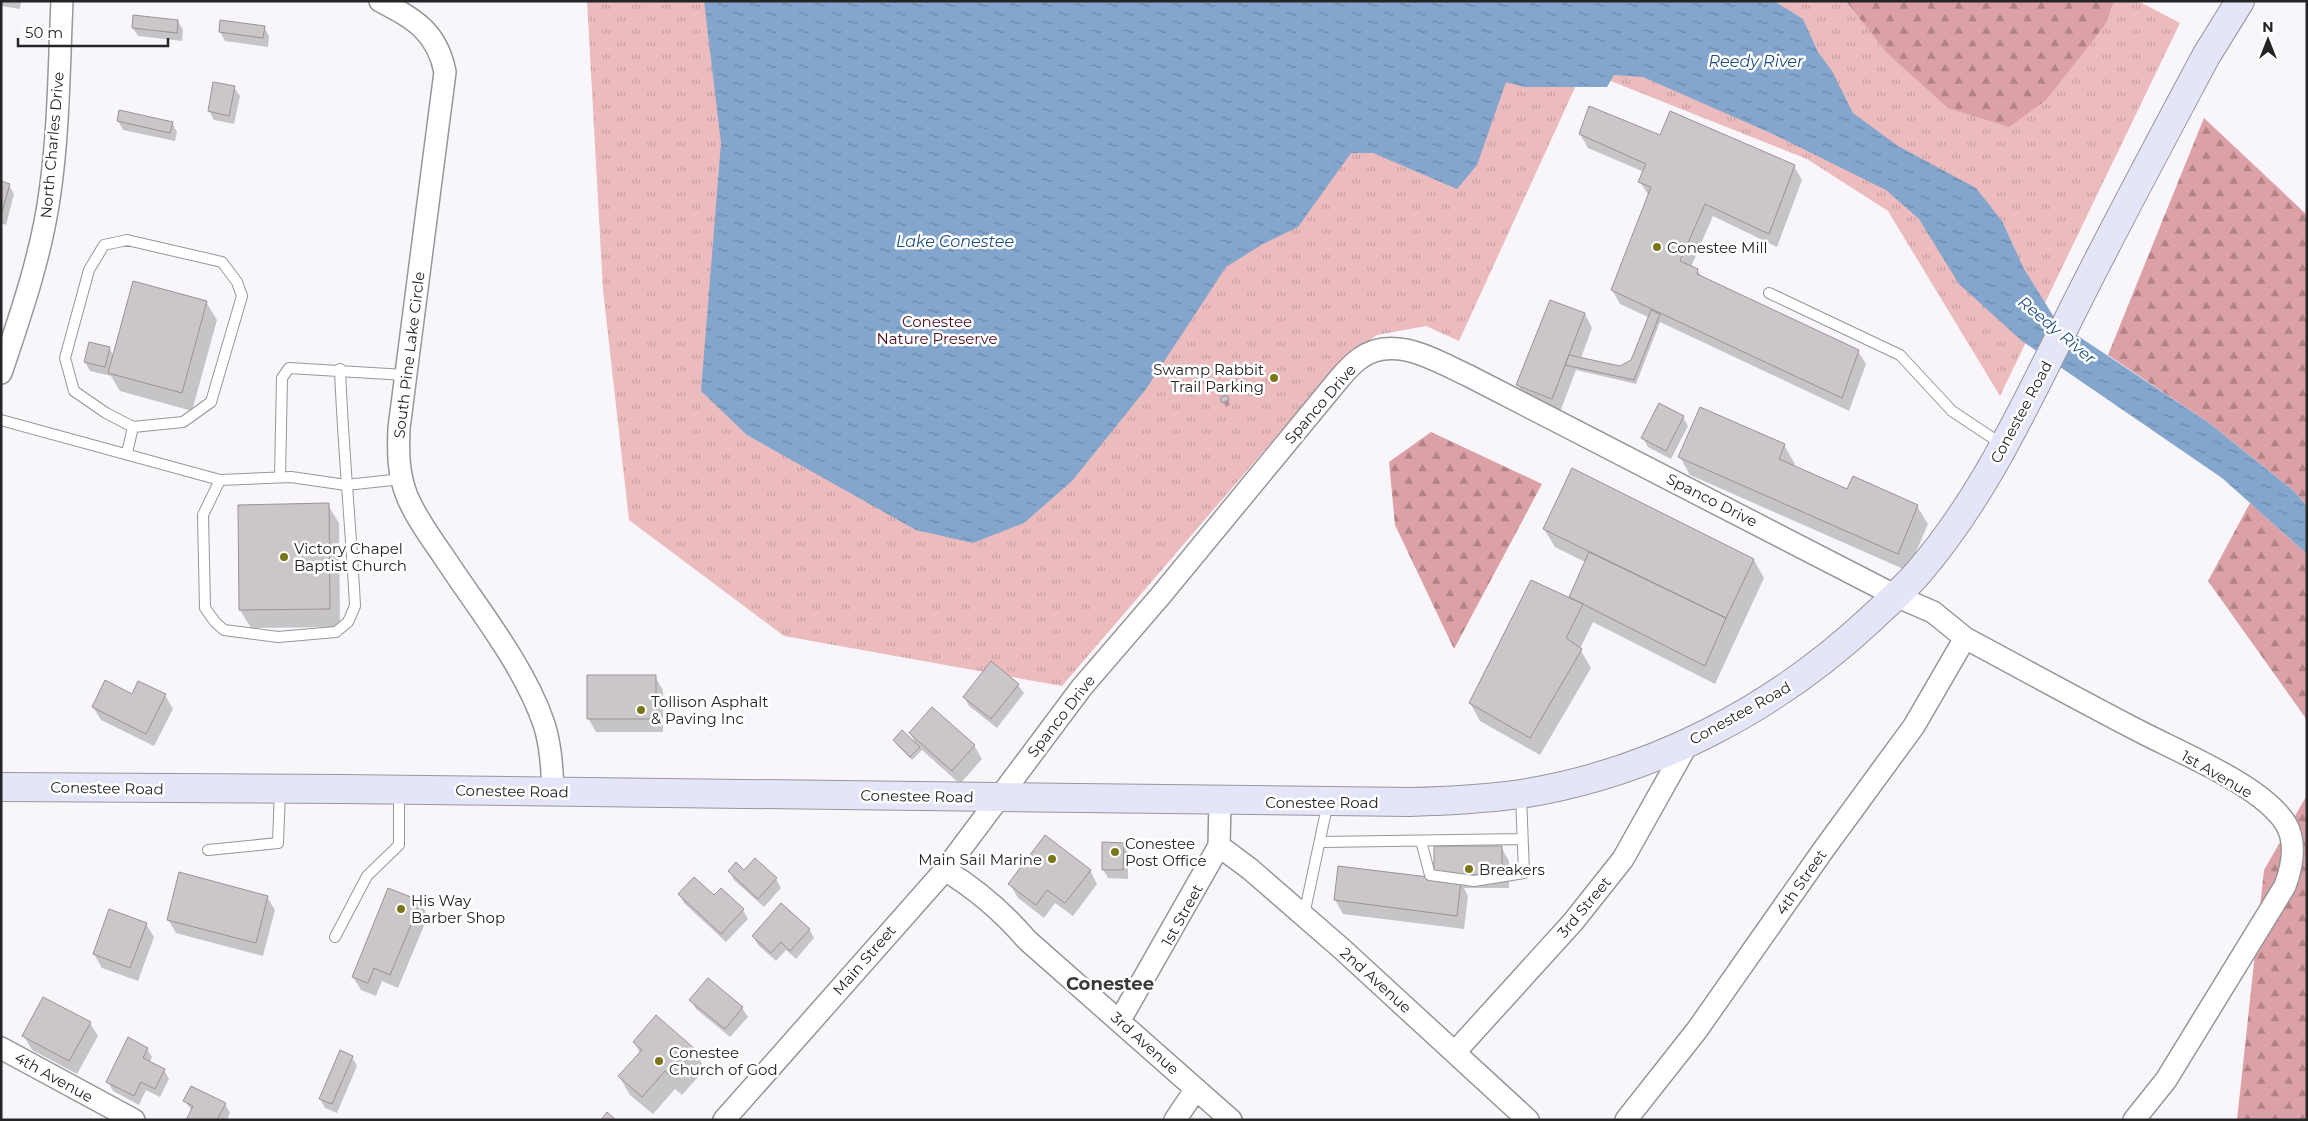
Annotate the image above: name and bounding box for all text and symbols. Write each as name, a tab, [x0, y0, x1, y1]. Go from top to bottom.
scale bar	[18, 15, 168, 47]
north arrow	[2243, 15, 2293, 65]
text: N	[2262, 18, 2274, 36]
text: 50 m	[25, 23, 63, 42]
water label: Reedy River	[1709, 52, 1804, 71]
street label: North Charles Drive	[36, 71, 68, 219]
water label: Lake Conestee	[896, 232, 1014, 251]
place label: Conestee Mill	[1667, 238, 1768, 257]
marker: Conestee Mill	[1651, 241, 1663, 253]
street label: South Pine Lake Circle	[389, 270, 429, 440]
water label: Reedy River	[2015, 292, 2100, 368]
park label: Conestee Nature Preserve	[877, 312, 997, 348]
street label: Conestee Road	[1986, 358, 2056, 466]
place label: Swamp Rabbit Trail Parking	[1153, 360, 1264, 396]
street label: Spanco Drive	[1280, 360, 1360, 448]
marker: Swamp Rabbit Trail Parking	[1268, 372, 1280, 384]
street label: Spanco Drive	[1663, 469, 1761, 531]
place label: Victory Chapel Baptist Church	[294, 539, 407, 575]
marker: Victory Chapel Baptist Church	[278, 551, 290, 563]
street label: Spanco Drive	[1023, 671, 1099, 761]
street label: Conestee Road	[1686, 677, 1794, 749]
place label: Tollison Asphalt & Paving Inc	[651, 692, 768, 728]
marker: Tollison Asphalt & Paving Inc	[635, 704, 647, 716]
street label: 1st Avenue	[2178, 746, 2256, 802]
street label: Conestee Road	[50, 778, 164, 798]
street label: Conestee Road	[455, 781, 569, 801]
street label: Conestee Road	[860, 786, 974, 806]
street label: Conestee Road	[1265, 793, 1379, 812]
place label: Conestee Post Office	[1125, 834, 1207, 870]
marker: Conestee Post Office	[1109, 846, 1121, 858]
street label: 4th Street	[1772, 846, 1830, 918]
place label: Main Sail Marine	[918, 850, 1042, 869]
marker: Main Sail Marine	[1046, 853, 1058, 865]
place label: Breakers	[1479, 860, 1545, 879]
marker: Breakers	[1463, 863, 1475, 875]
street label: 3rd Street	[1553, 873, 1615, 941]
street label: 1st Street	[1157, 881, 1207, 949]
place label: His Way Barber Shop	[411, 891, 505, 927]
marker: His Way Barber Shop	[395, 903, 407, 915]
street label: Main Street	[828, 921, 900, 999]
street label: 2nd Avenue	[1336, 943, 1416, 1017]
district label: Conestee	[1066, 973, 1154, 995]
street label: 3rd Avenue	[1107, 1008, 1183, 1078]
place label: Conestee Church of God	[669, 1043, 778, 1079]
street label: 4th Avenue	[11, 1048, 97, 1106]
marker: Conestee Church of God	[653, 1055, 665, 1067]

